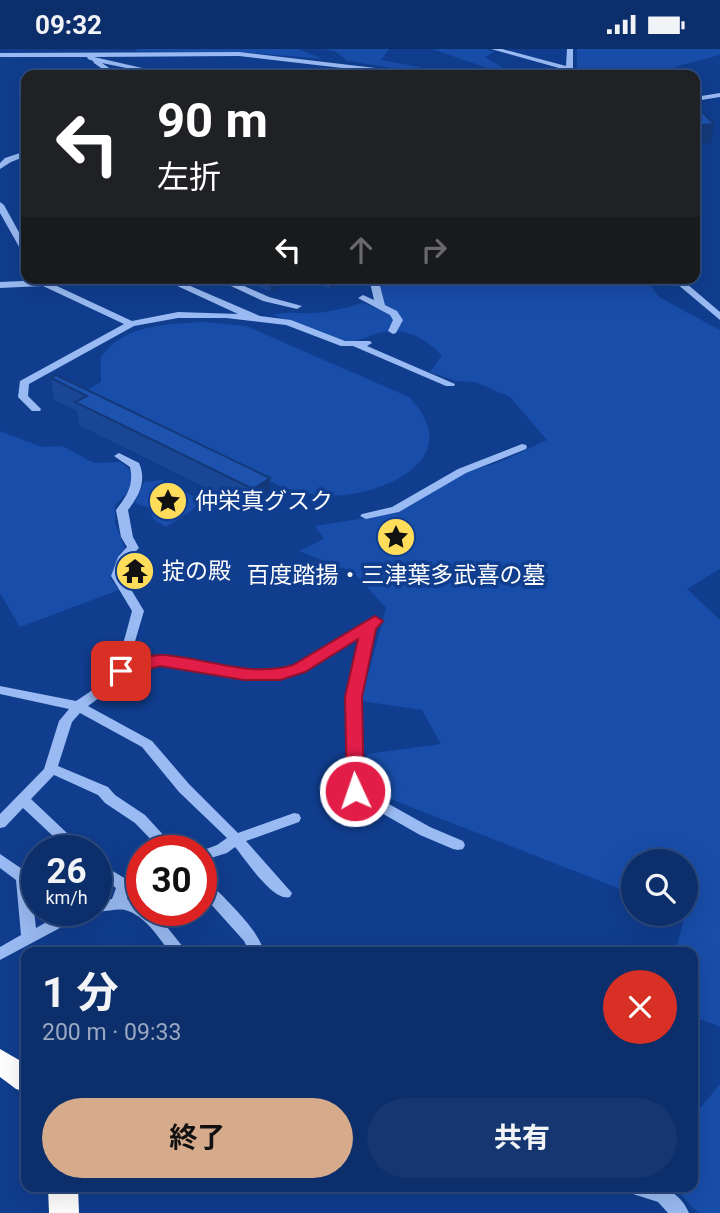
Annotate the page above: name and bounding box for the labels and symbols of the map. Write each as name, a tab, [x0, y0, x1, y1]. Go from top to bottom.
place icon: 仲栄真グスク	[147, 480, 189, 522]
place label: 仲栄真グスク	[195, 488, 333, 515]
place icon: 百度踏揚・三津葉多武喜の墓	[375, 516, 417, 558]
temple icon: 掟の殿	[114, 550, 156, 592]
place label: 掟の殿	[162, 558, 231, 585]
place label: 百度踏揚・三津葉多武喜の墓	[247, 562, 546, 589]
pin	[91, 641, 151, 701]
position arrow	[318, 754, 392, 828]
speed limit sign: 30	[126, 835, 217, 926]

